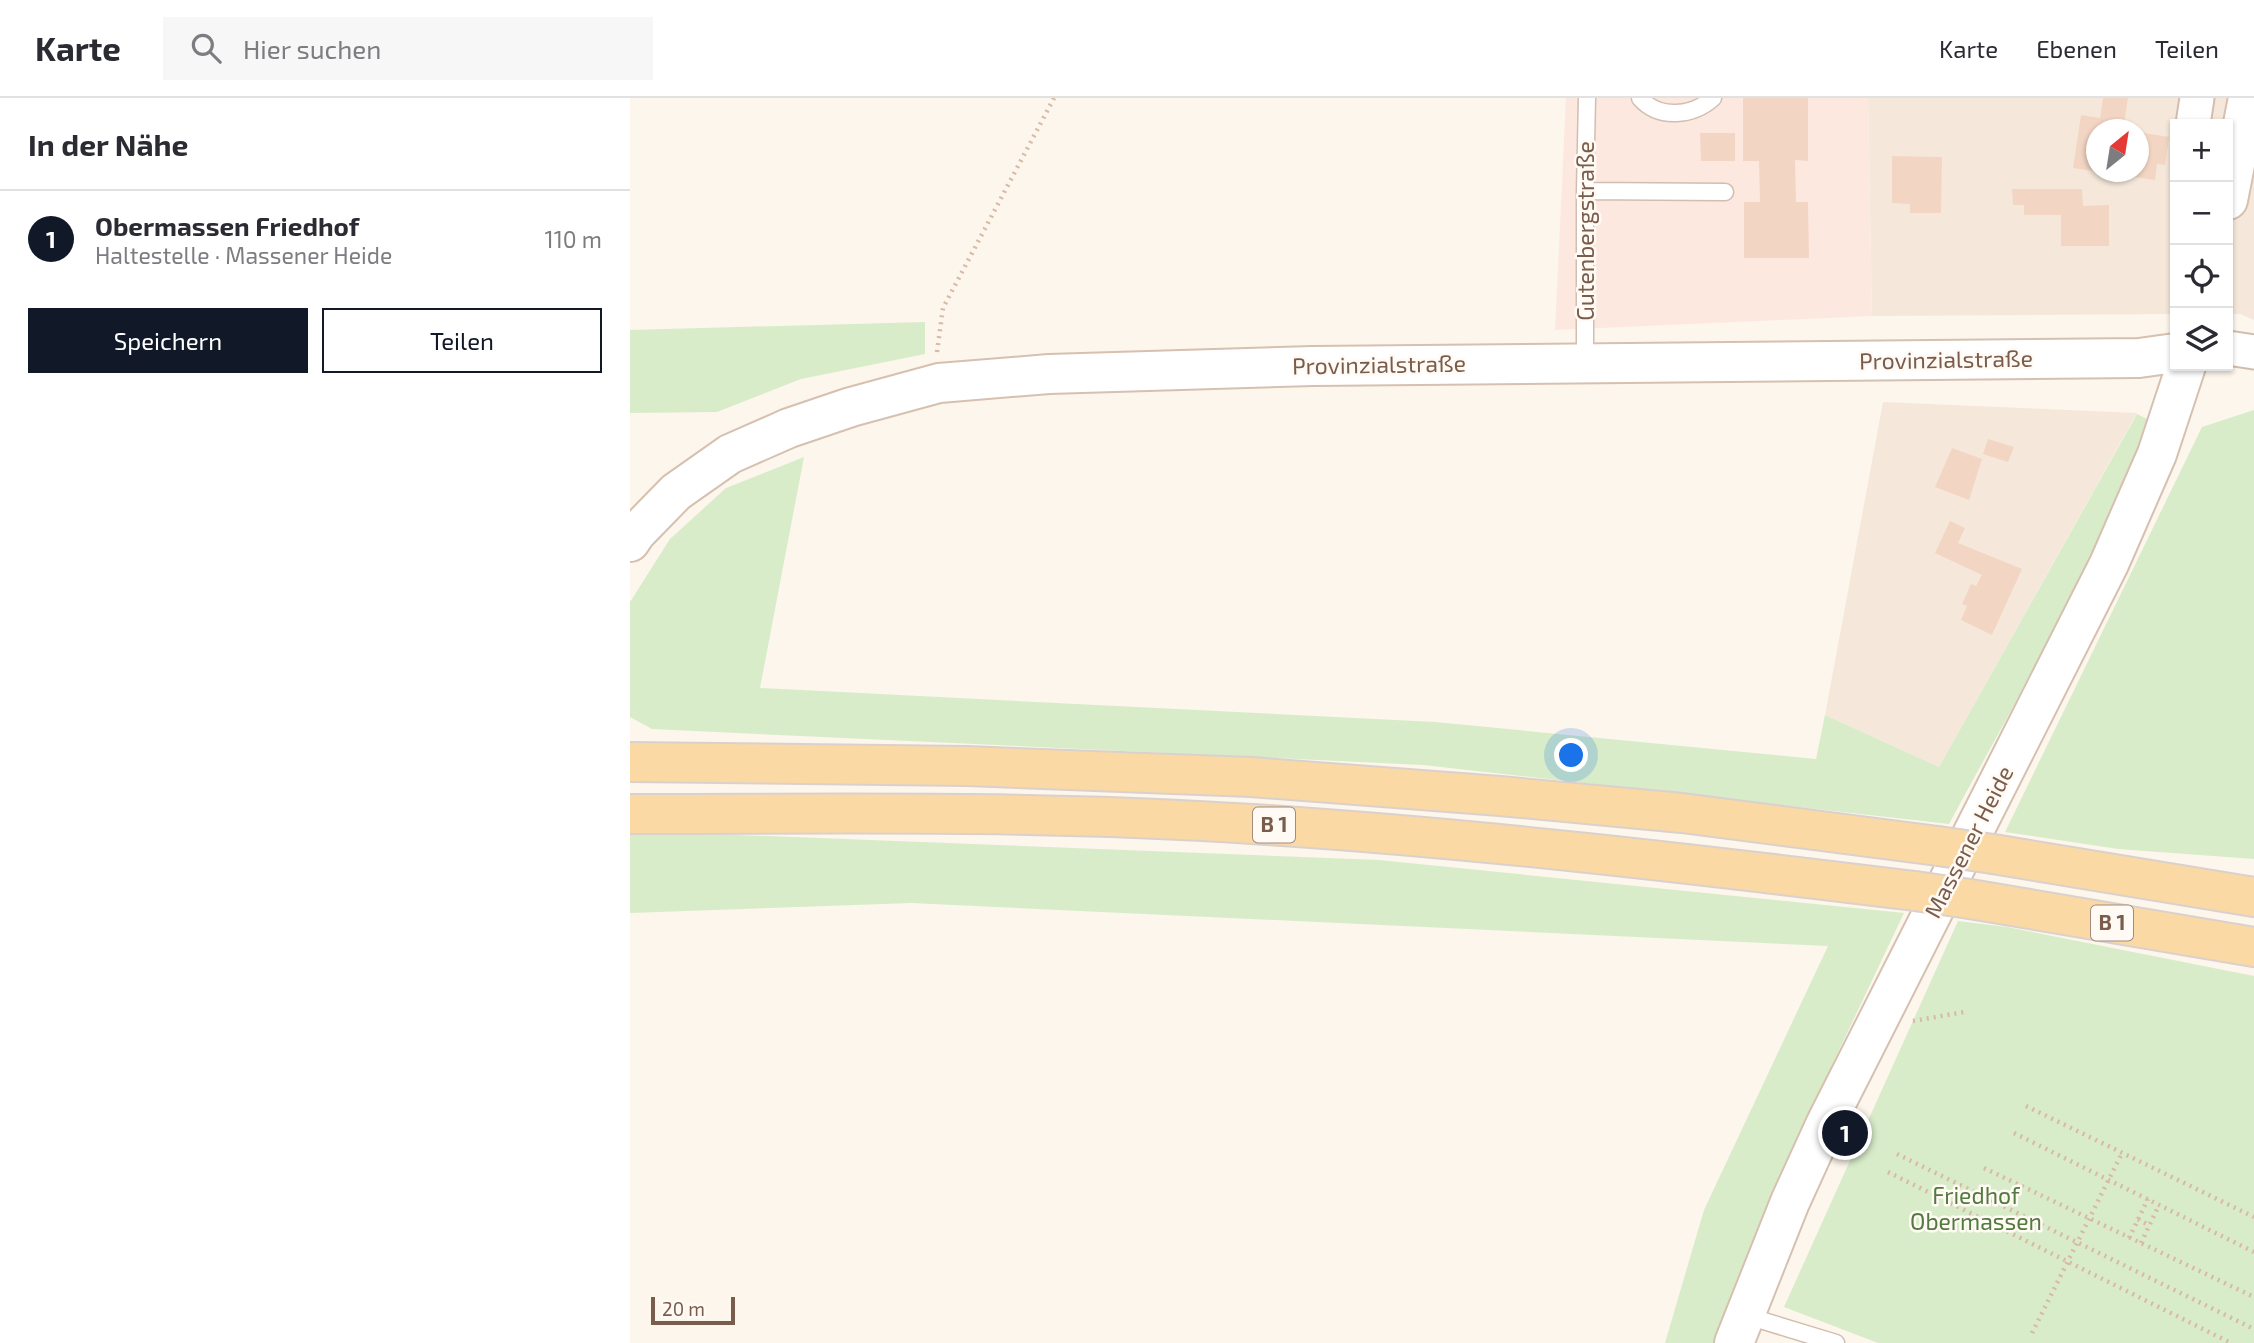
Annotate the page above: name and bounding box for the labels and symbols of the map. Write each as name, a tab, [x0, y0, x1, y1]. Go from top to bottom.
north arrow	[2086, 119, 2149, 182]
street label: Gutenbergstraße	[1571, 141, 1599, 321]
street label: Provinzialstraße	[1859, 343, 2033, 375]
street label: Provinzialstraße	[1292, 348, 1466, 380]
your location	[1554, 738, 1588, 772]
street label: Massener Heide	[1918, 761, 2019, 922]
road number: B 1	[1253, 808, 1295, 842]
road number: B 1	[2091, 906, 2133, 940]
pin: 1	[1822, 1107, 1868, 1159]
park label: Friedhof Obermassen	[1910, 1181, 2042, 1235]
scale bar	[651, 1294, 735, 1326]

